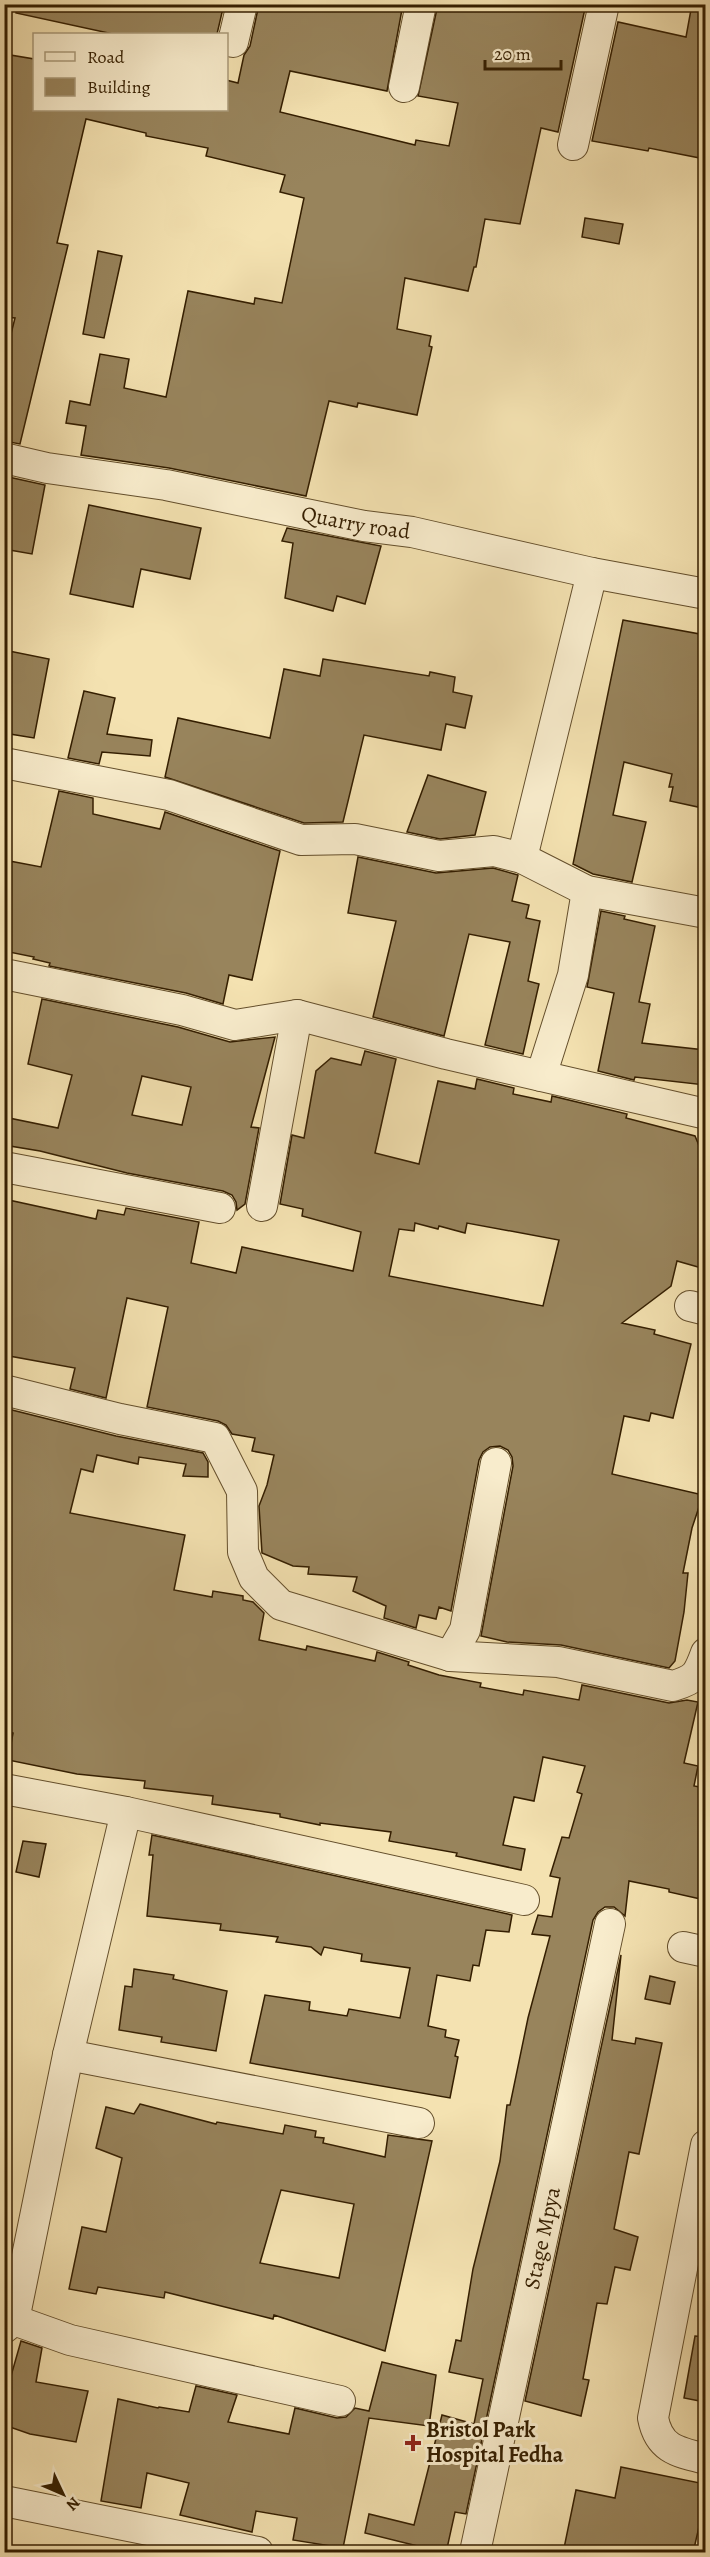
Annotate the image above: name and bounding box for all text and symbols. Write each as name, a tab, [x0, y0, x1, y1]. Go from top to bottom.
legend	[33, 33, 228, 111]
scale bar	[485, 33, 562, 71]
text: 20 m	[494, 42, 531, 66]
text: Road	[87, 45, 125, 69]
text: Building	[87, 75, 151, 99]
street label: Quarry road	[299, 498, 412, 547]
street label: Stage Mpya	[517, 2183, 568, 2292]
place label: Bristol Park Hospital Fedha	[426, 2415, 564, 2470]
marker: Bristol Park Hospital Fedha	[404, 2434, 422, 2452]
north arrow	[33, 2464, 93, 2524]
text: N	[61, 2492, 85, 2516]

